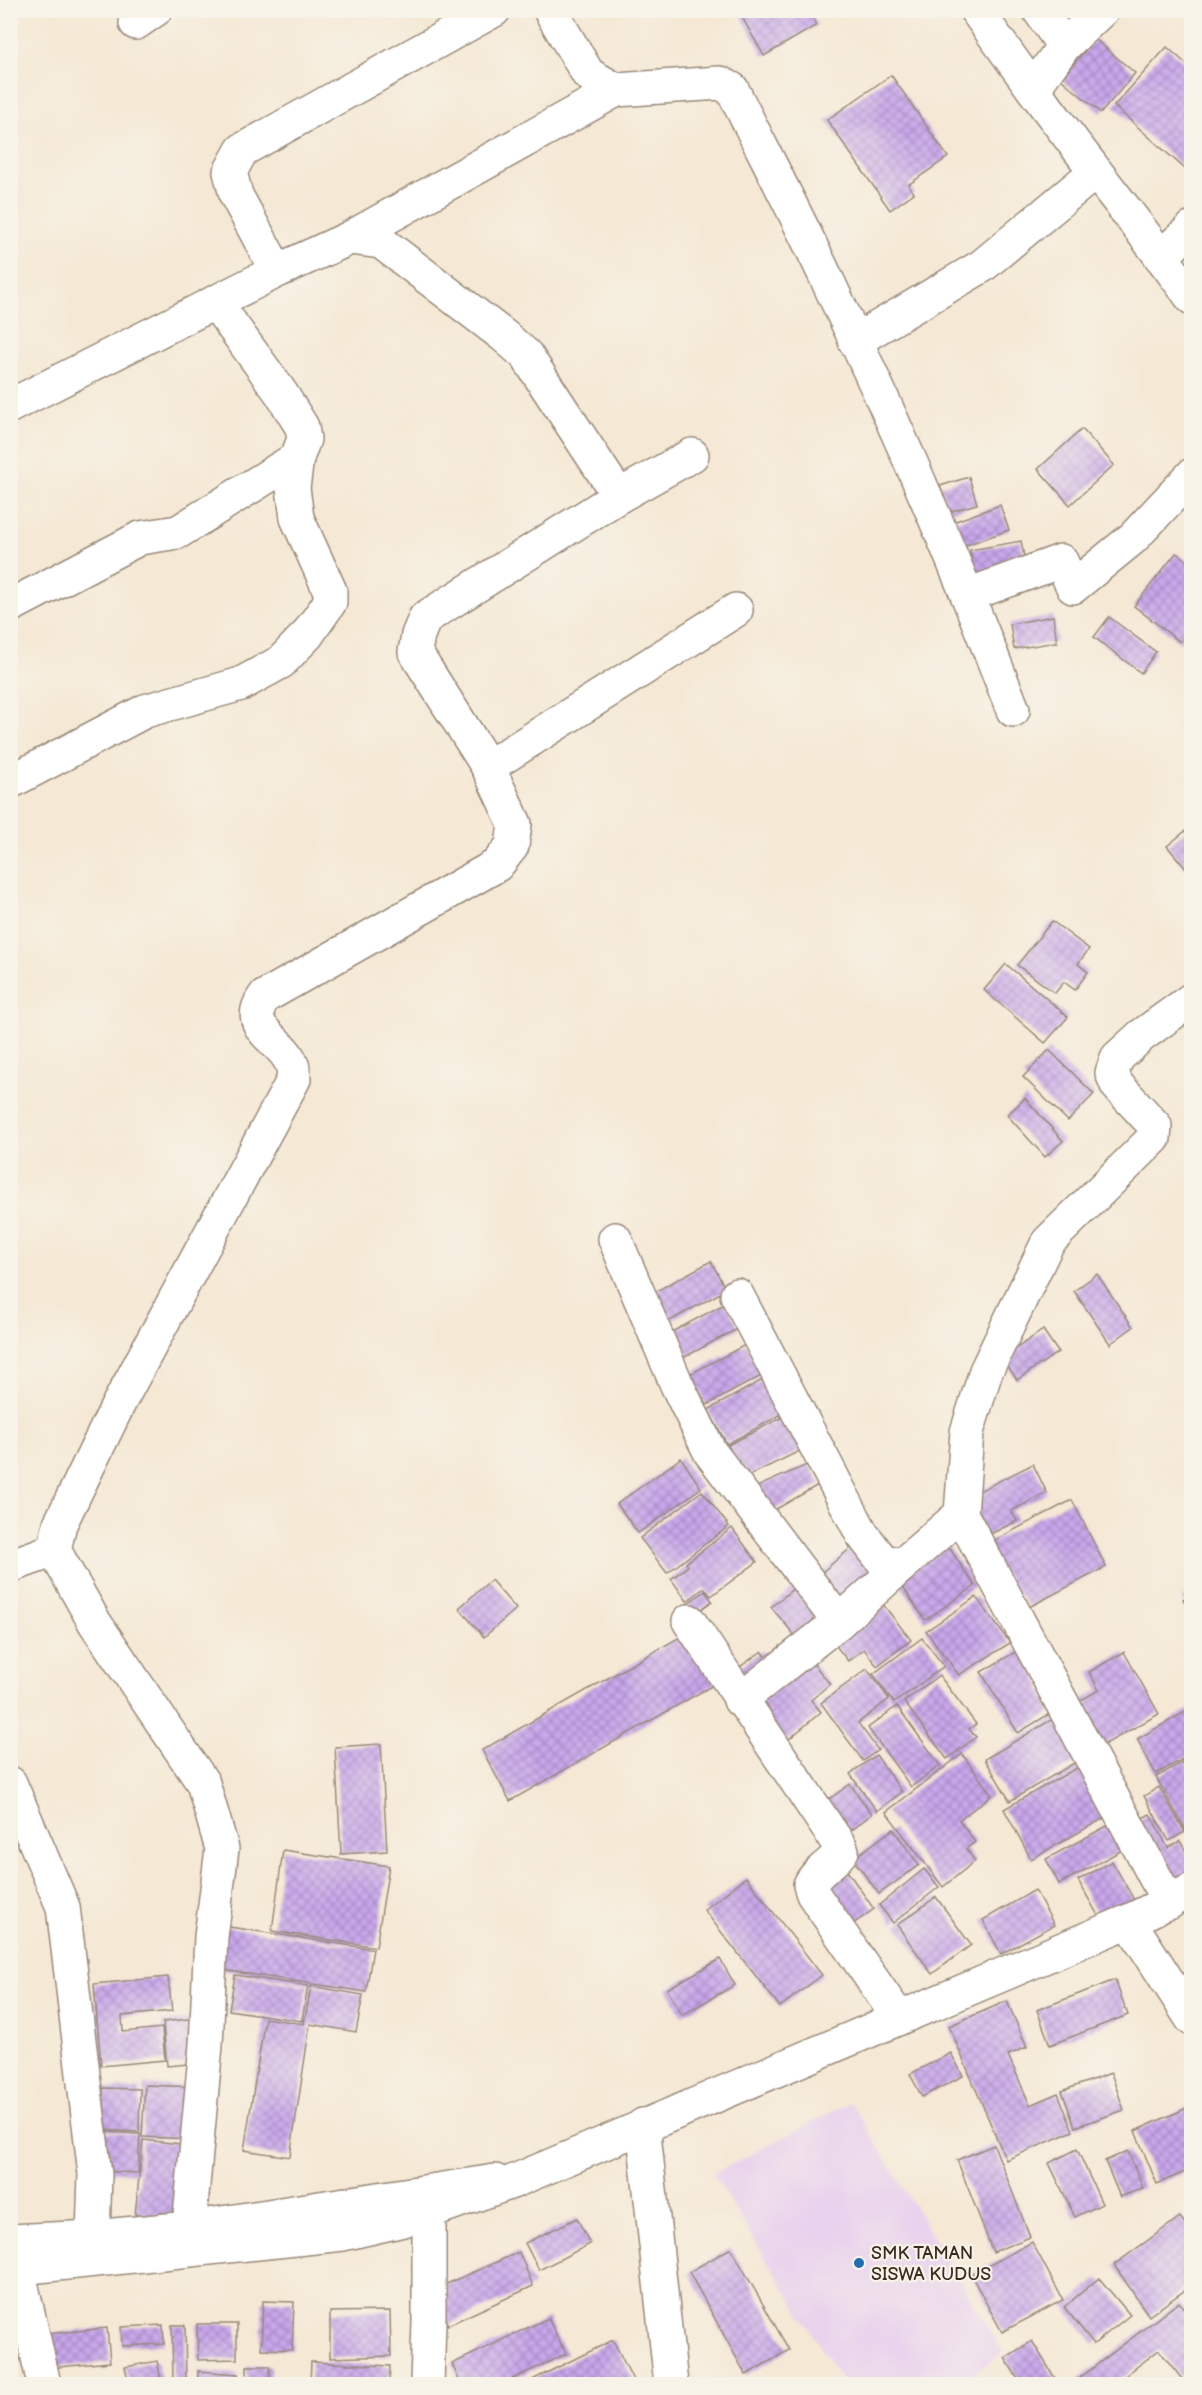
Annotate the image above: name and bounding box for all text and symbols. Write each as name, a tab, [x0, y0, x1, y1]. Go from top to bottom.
place label: SMK TAMAN SISWA KUDUS	[871, 2243, 991, 2285]
marker: SMK TAMAN SISWA KUDUS	[852, 2256, 866, 2270]

